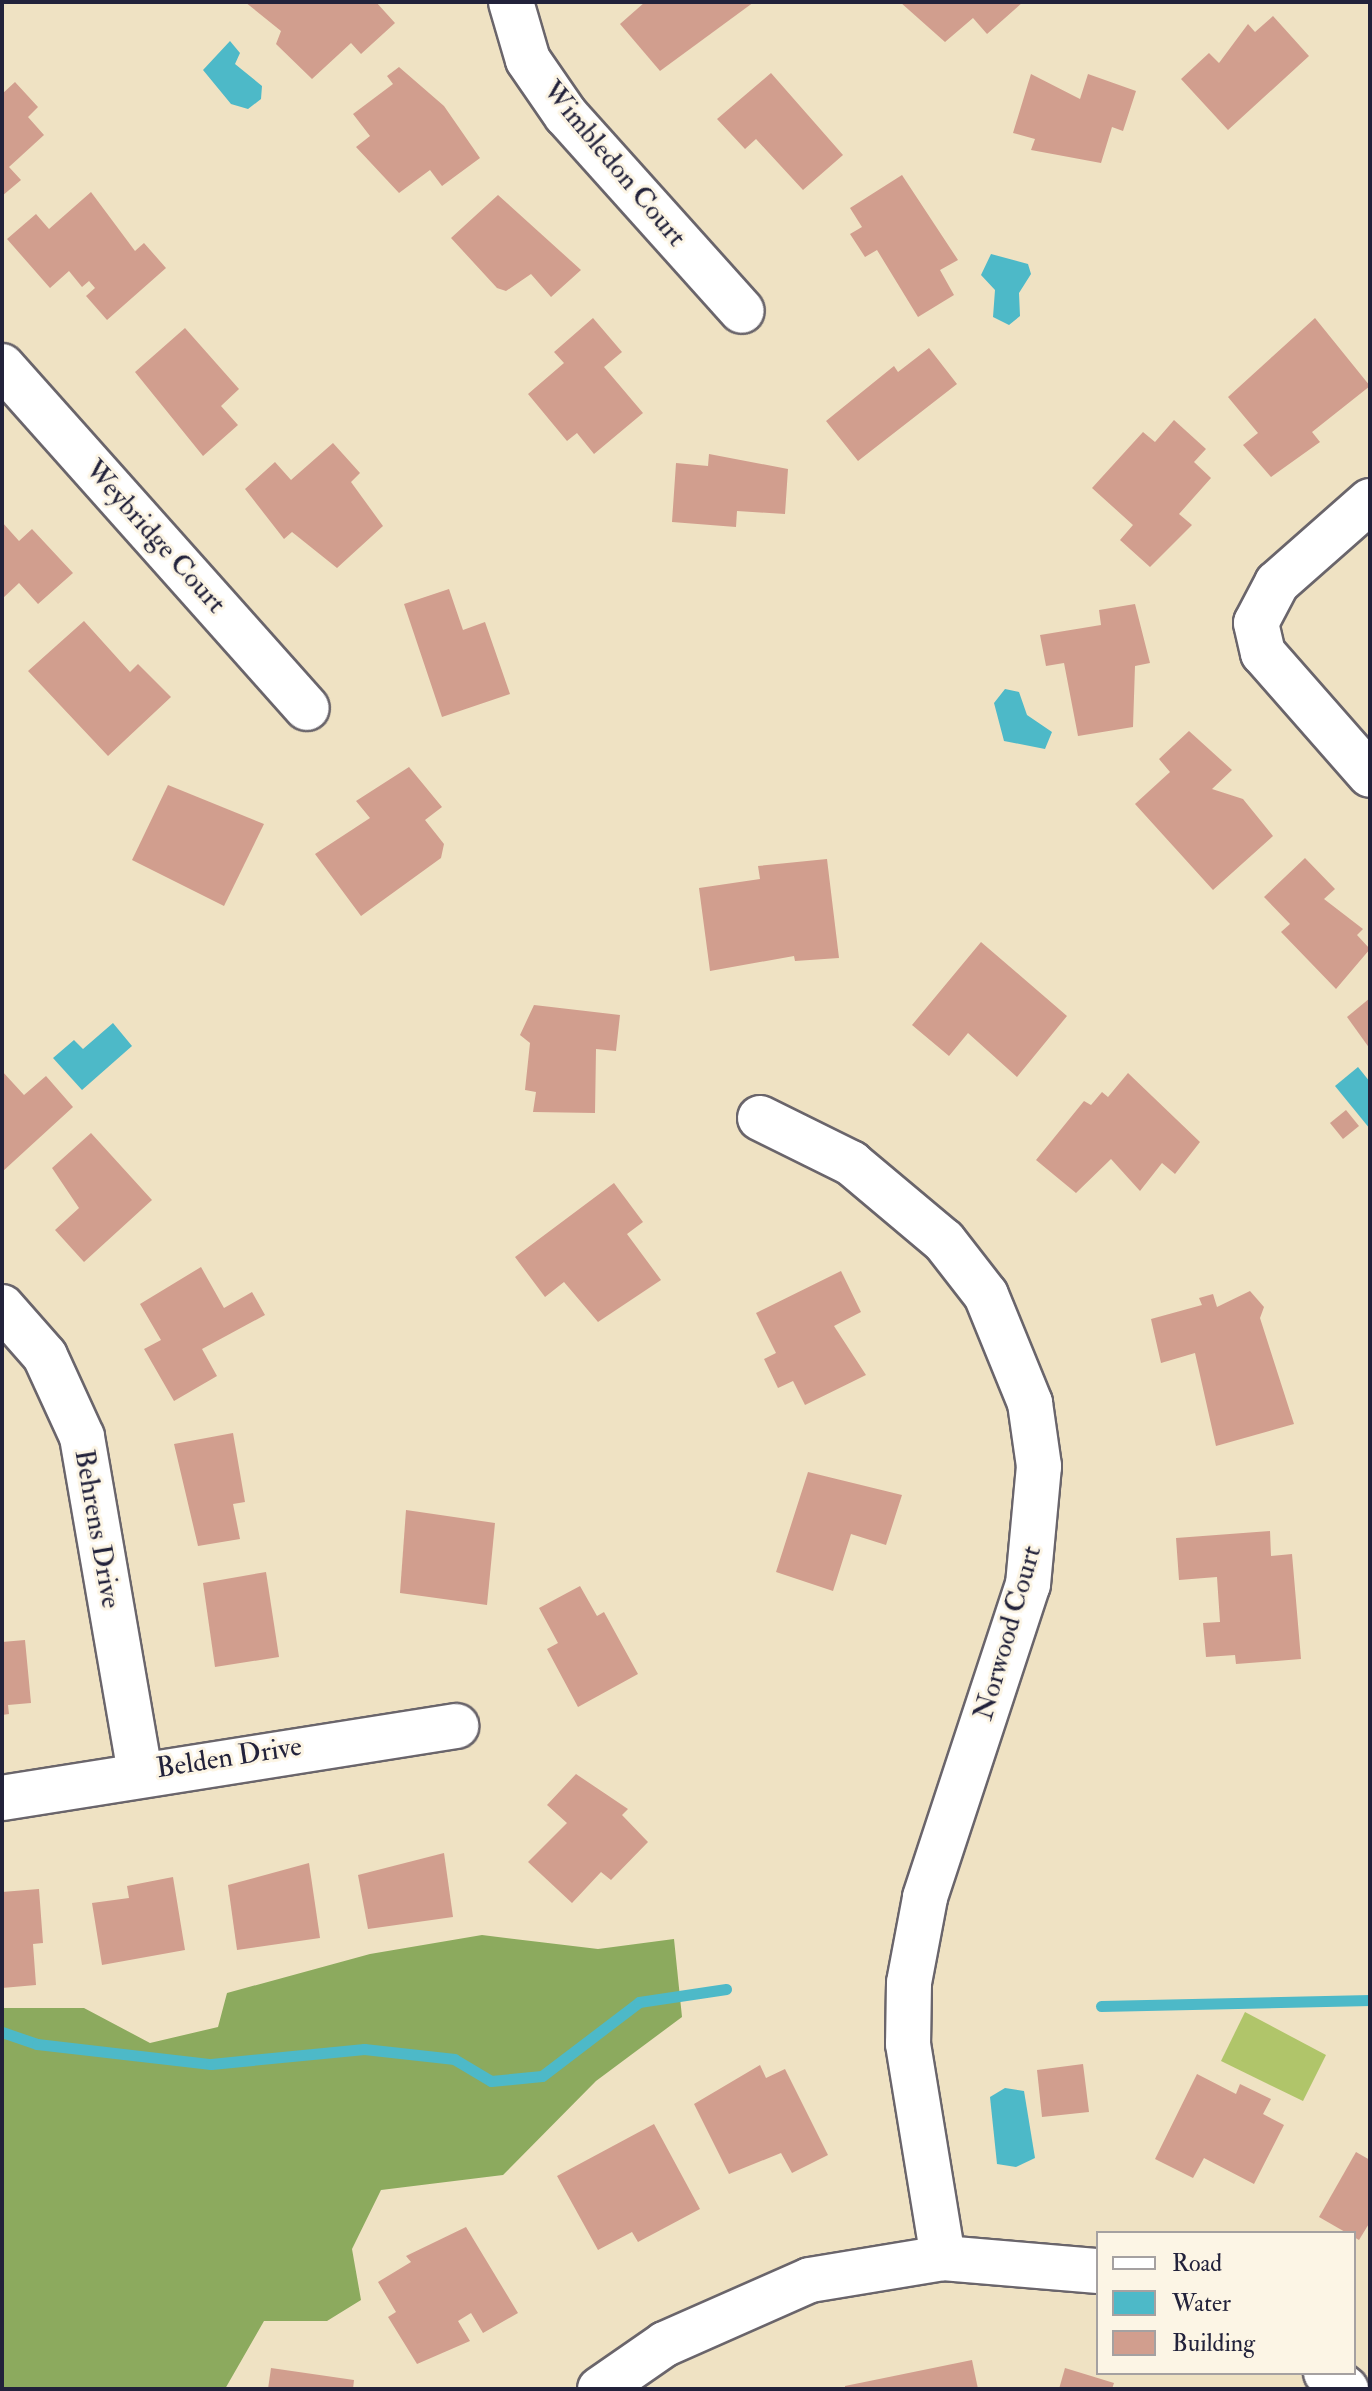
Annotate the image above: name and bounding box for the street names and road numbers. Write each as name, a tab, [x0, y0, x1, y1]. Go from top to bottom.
street label: Wimbledon Court	[535, 75, 693, 253]
street label: Weybridge Court	[77, 453, 233, 621]
street label: Behrens Drive	[66, 1447, 128, 1611]
street label: Norwood Court	[967, 1542, 1049, 1724]
street label: Belden Drive	[154, 1730, 304, 1786]

